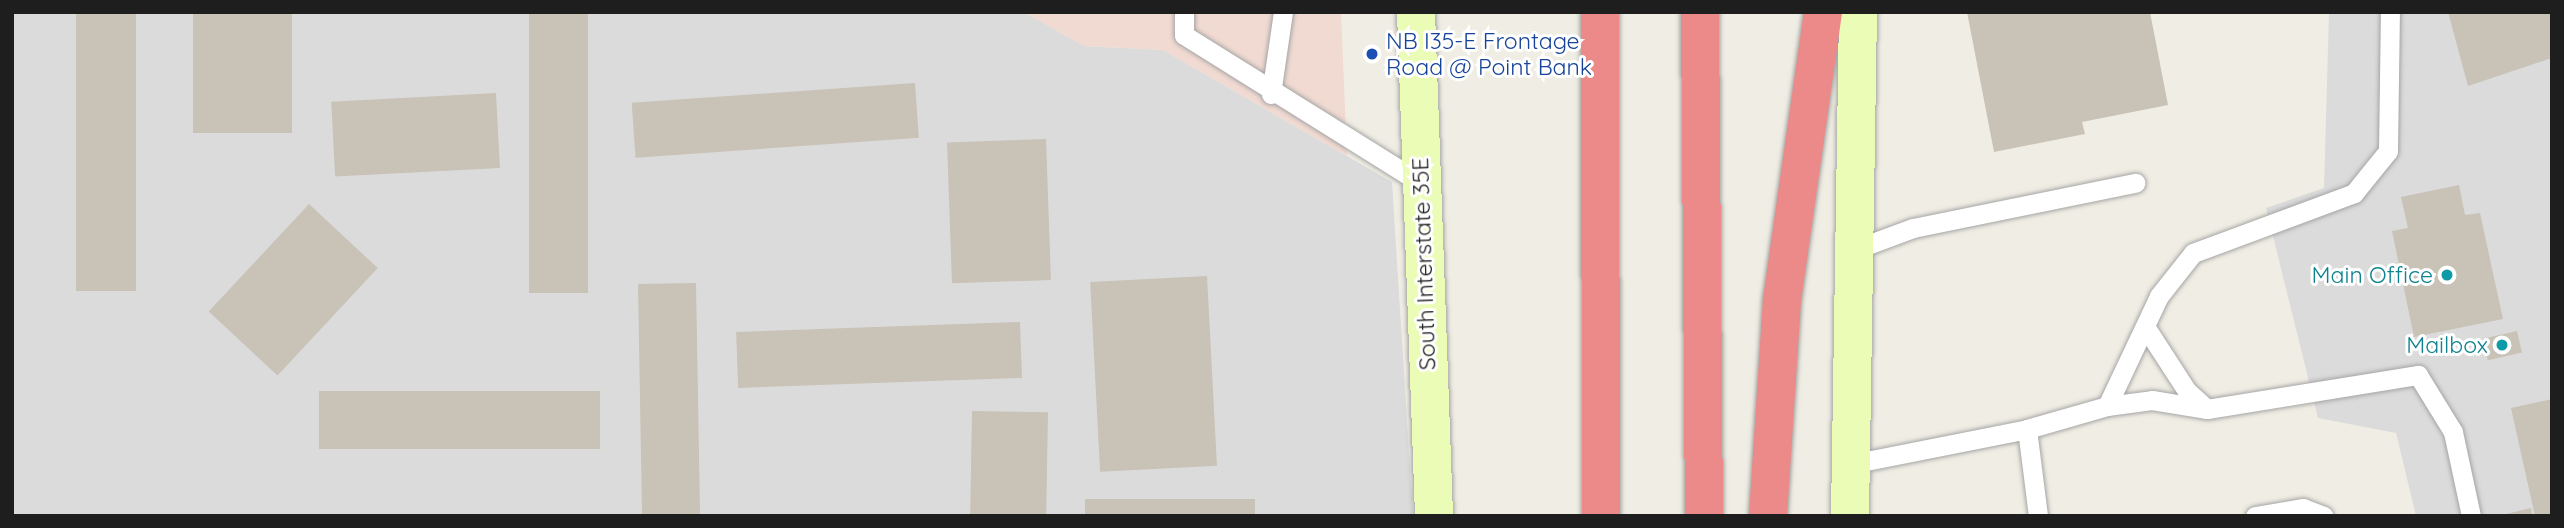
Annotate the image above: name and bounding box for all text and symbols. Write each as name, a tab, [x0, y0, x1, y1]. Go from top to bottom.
place label: NB I35-E Frontage Road @ Point Bank	[1386, 27, 1592, 81]
marker: NB I35-E Frontage Road @ Point Bank	[1364, 46, 1380, 62]
street label: South Interstate 35E	[1406, 157, 1442, 371]
place label: Main Office	[2312, 261, 2433, 289]
marker: Main Office	[2439, 267, 2455, 283]
place label: Mailbox	[2406, 331, 2488, 359]
marker: Mailbox	[2494, 337, 2510, 353]

